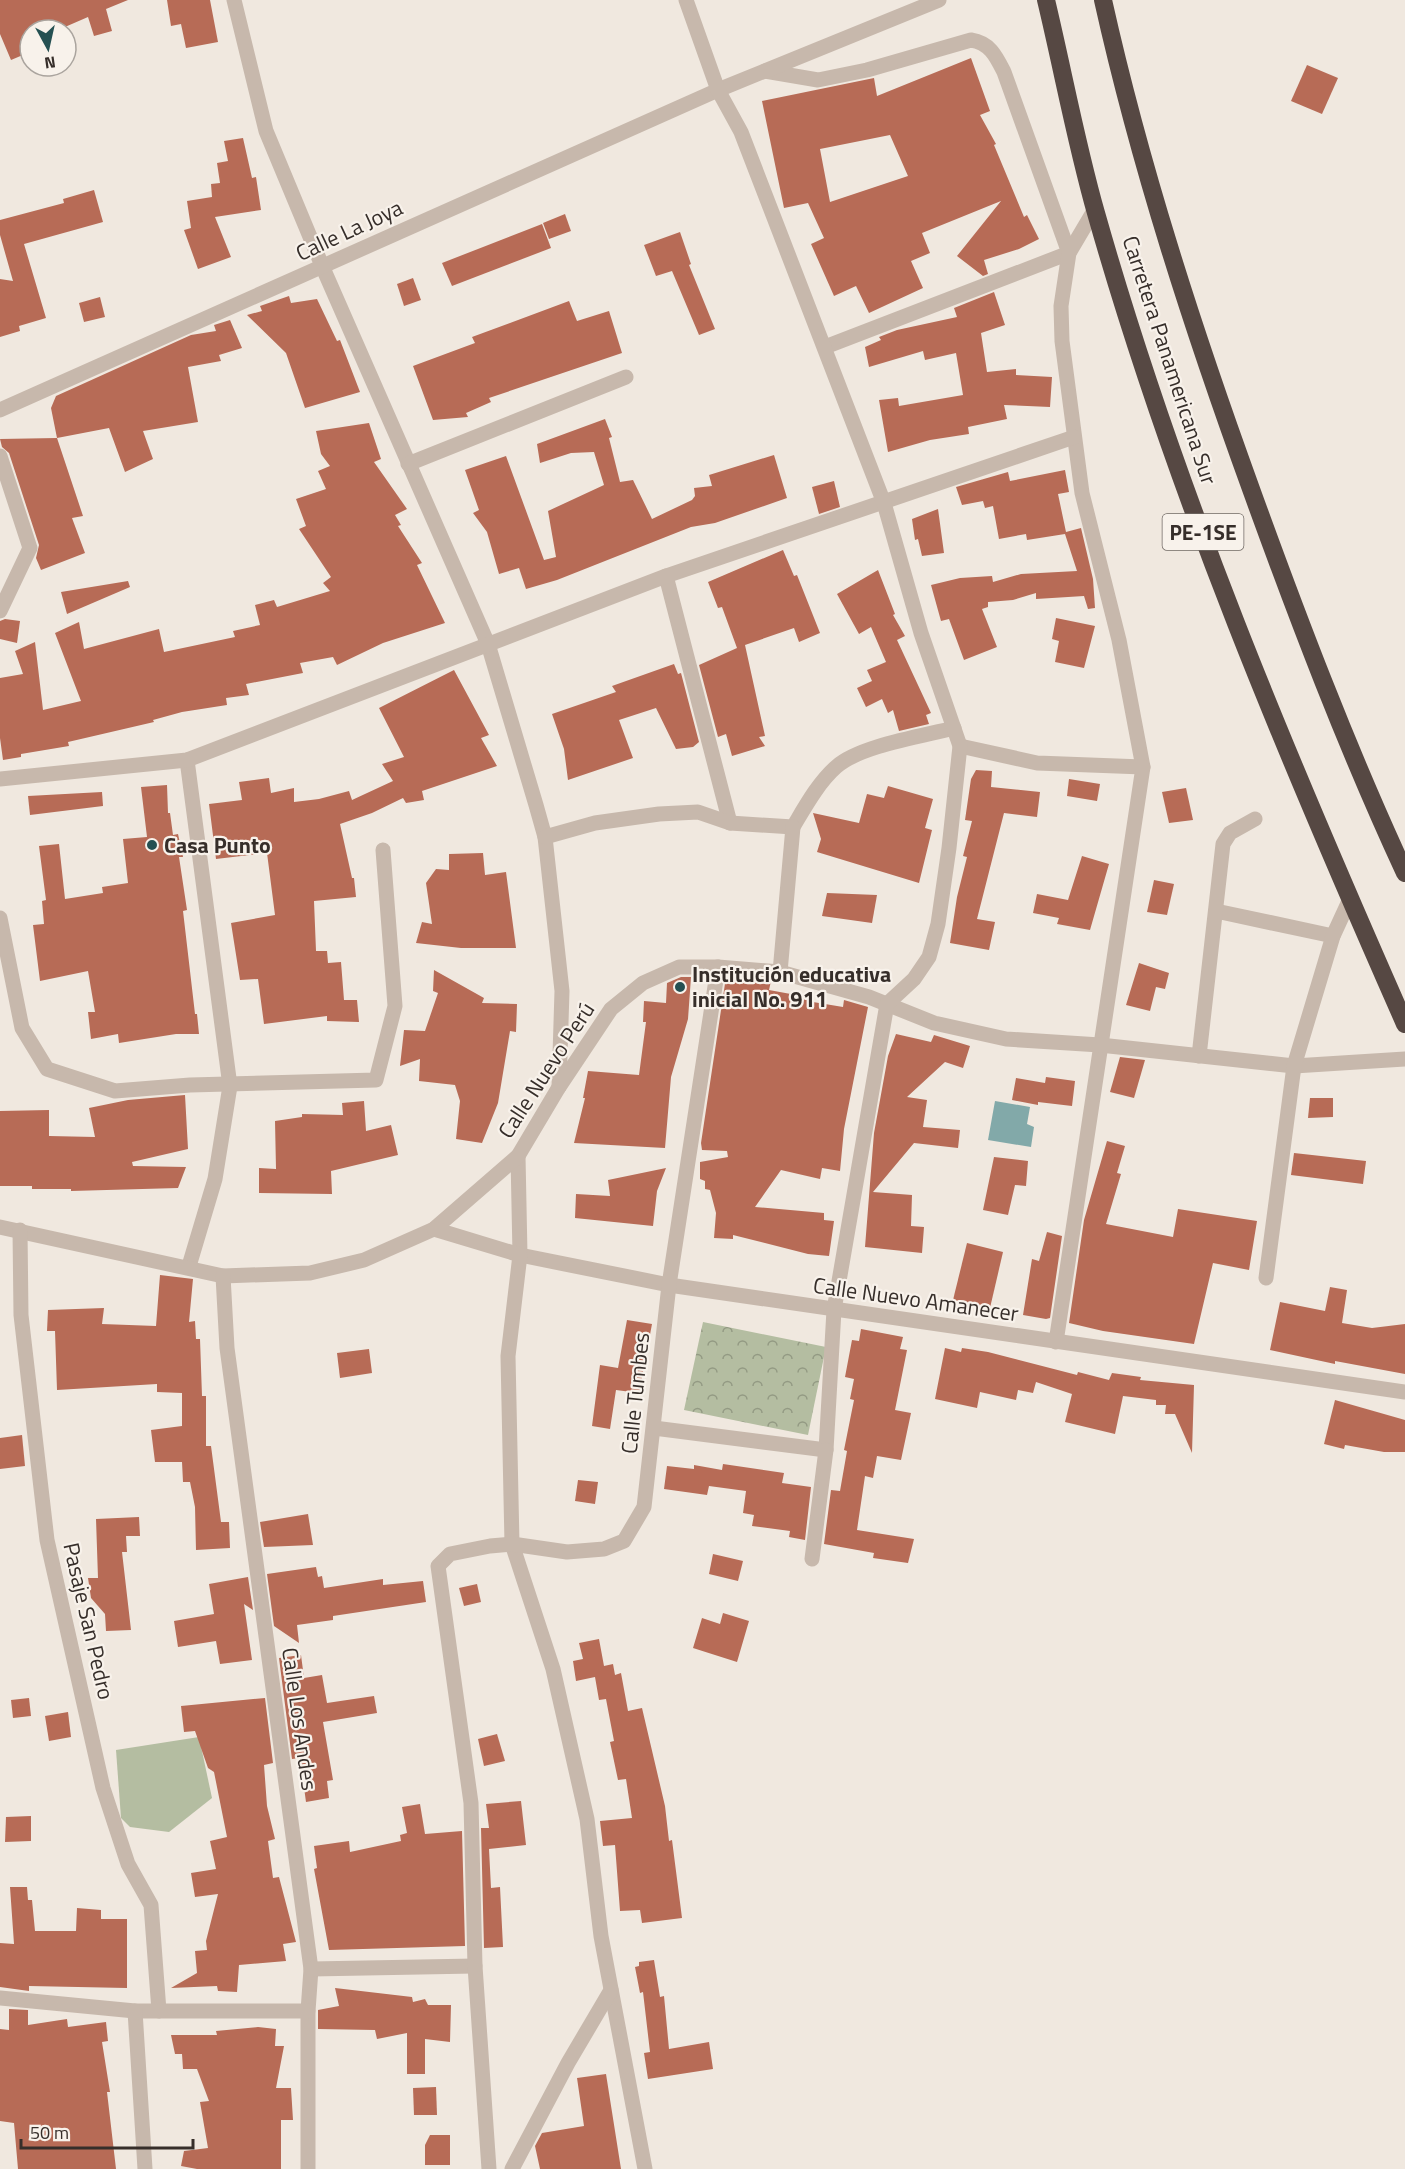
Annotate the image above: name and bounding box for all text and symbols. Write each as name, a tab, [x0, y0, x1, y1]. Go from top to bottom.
north arrow	[18, 18, 78, 78]
text: N	[43, 50, 57, 76]
street label: Calle La Joya	[290, 190, 408, 270]
street label: Carretera Panamericana Sur	[1114, 231, 1226, 489]
road number: PE-1SE	[1162, 514, 1244, 550]
place label: Casa Punto	[164, 828, 271, 862]
marker: Casa Punto	[145, 838, 159, 852]
place label: Institución educativa inicial No. 911	[692, 957, 891, 1016]
marker: Institución educativa inicial No. 911	[673, 980, 687, 994]
street label: Calle Nuevo Perú	[489, 995, 603, 1145]
street label: Calle Nuevo Amanecer	[811, 1268, 1021, 1330]
street label: Calle Tumbes	[612, 1331, 658, 1455]
street label: Pasaje San Pedro	[54, 1539, 124, 1703]
street label: Calle Los Andes	[273, 1645, 327, 1793]
scale bar	[21, 2112, 194, 2150]
text: 50 m	[30, 2119, 69, 2146]

